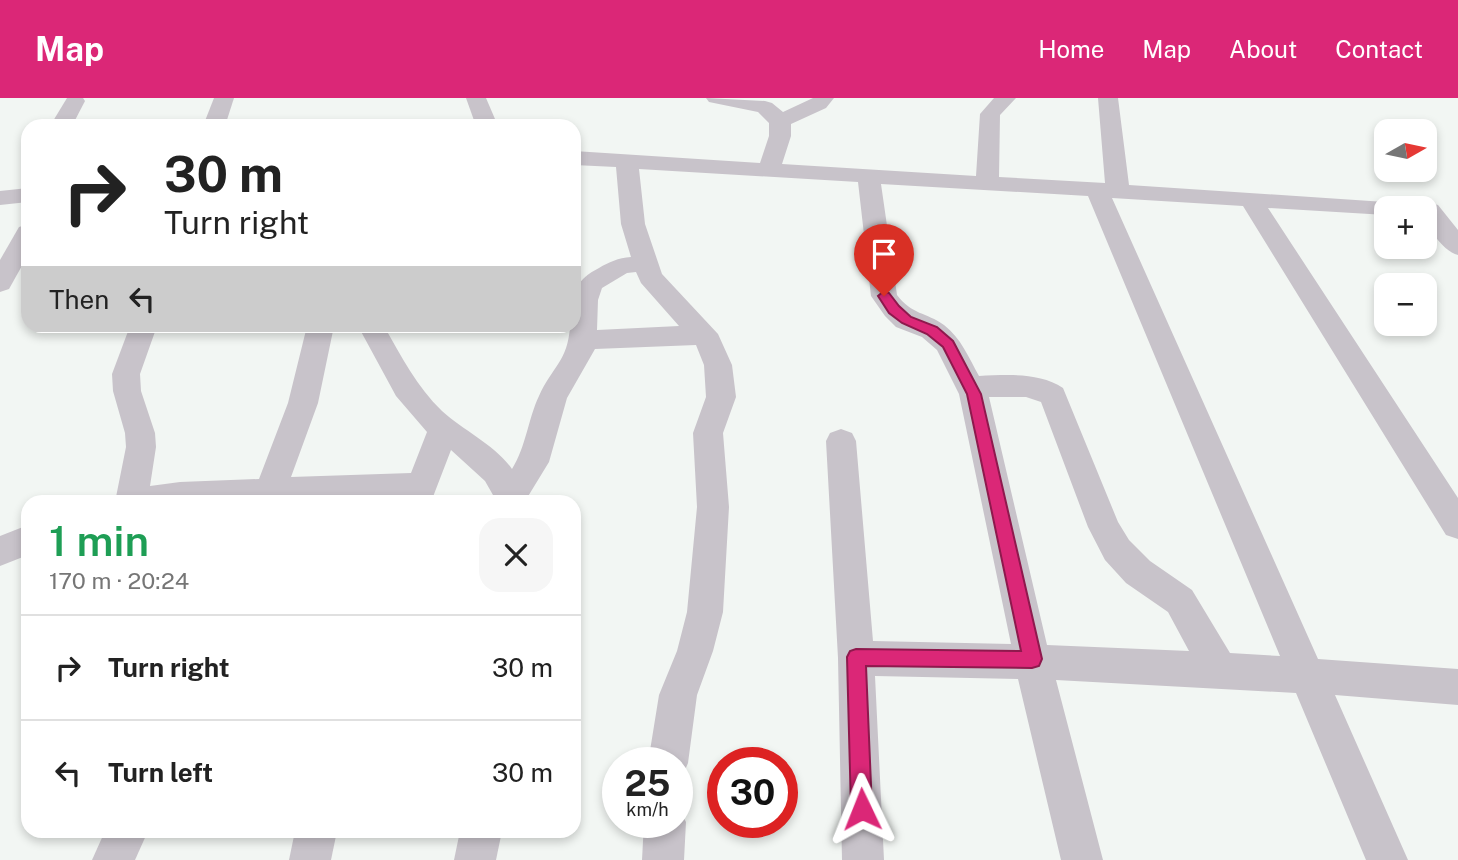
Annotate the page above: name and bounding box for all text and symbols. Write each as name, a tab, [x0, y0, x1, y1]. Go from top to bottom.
text: Map	[35, 30, 104, 68]
text: Home	[1038, 35, 1104, 63]
text: Map	[1142, 35, 1191, 63]
text: About	[1229, 35, 1297, 63]
text: Contact	[1335, 35, 1423, 63]
north arrow	[1374, 119, 1437, 182]
map controls	[1374, 119, 1437, 336]
text: 30 m	[164, 145, 283, 203]
icon: right	[49, 147, 140, 238]
button: +	[1374, 196, 1437, 259]
text: Turn right	[164, 204, 309, 241]
pin	[854, 224, 914, 296]
icon: arrive	[865, 235, 903, 273]
button: −	[1374, 273, 1437, 336]
icon: left	[123, 280, 161, 318]
text: Then	[49, 284, 109, 315]
text: 1 min	[49, 516, 149, 565]
button: close	[479, 518, 553, 592]
text: 170 m · 20:24	[49, 567, 189, 594]
icon: right	[49, 649, 87, 687]
text: Turn right	[108, 652, 230, 683]
text: 30 m	[492, 652, 553, 683]
speed limit sign: 30	[707, 747, 798, 838]
icon: left	[49, 754, 87, 792]
text: Turn left	[108, 757, 213, 788]
text: 30 m	[492, 757, 553, 788]
text: 25	[625, 763, 670, 804]
position arrow	[825, 772, 899, 846]
text: km/h	[626, 799, 669, 820]

